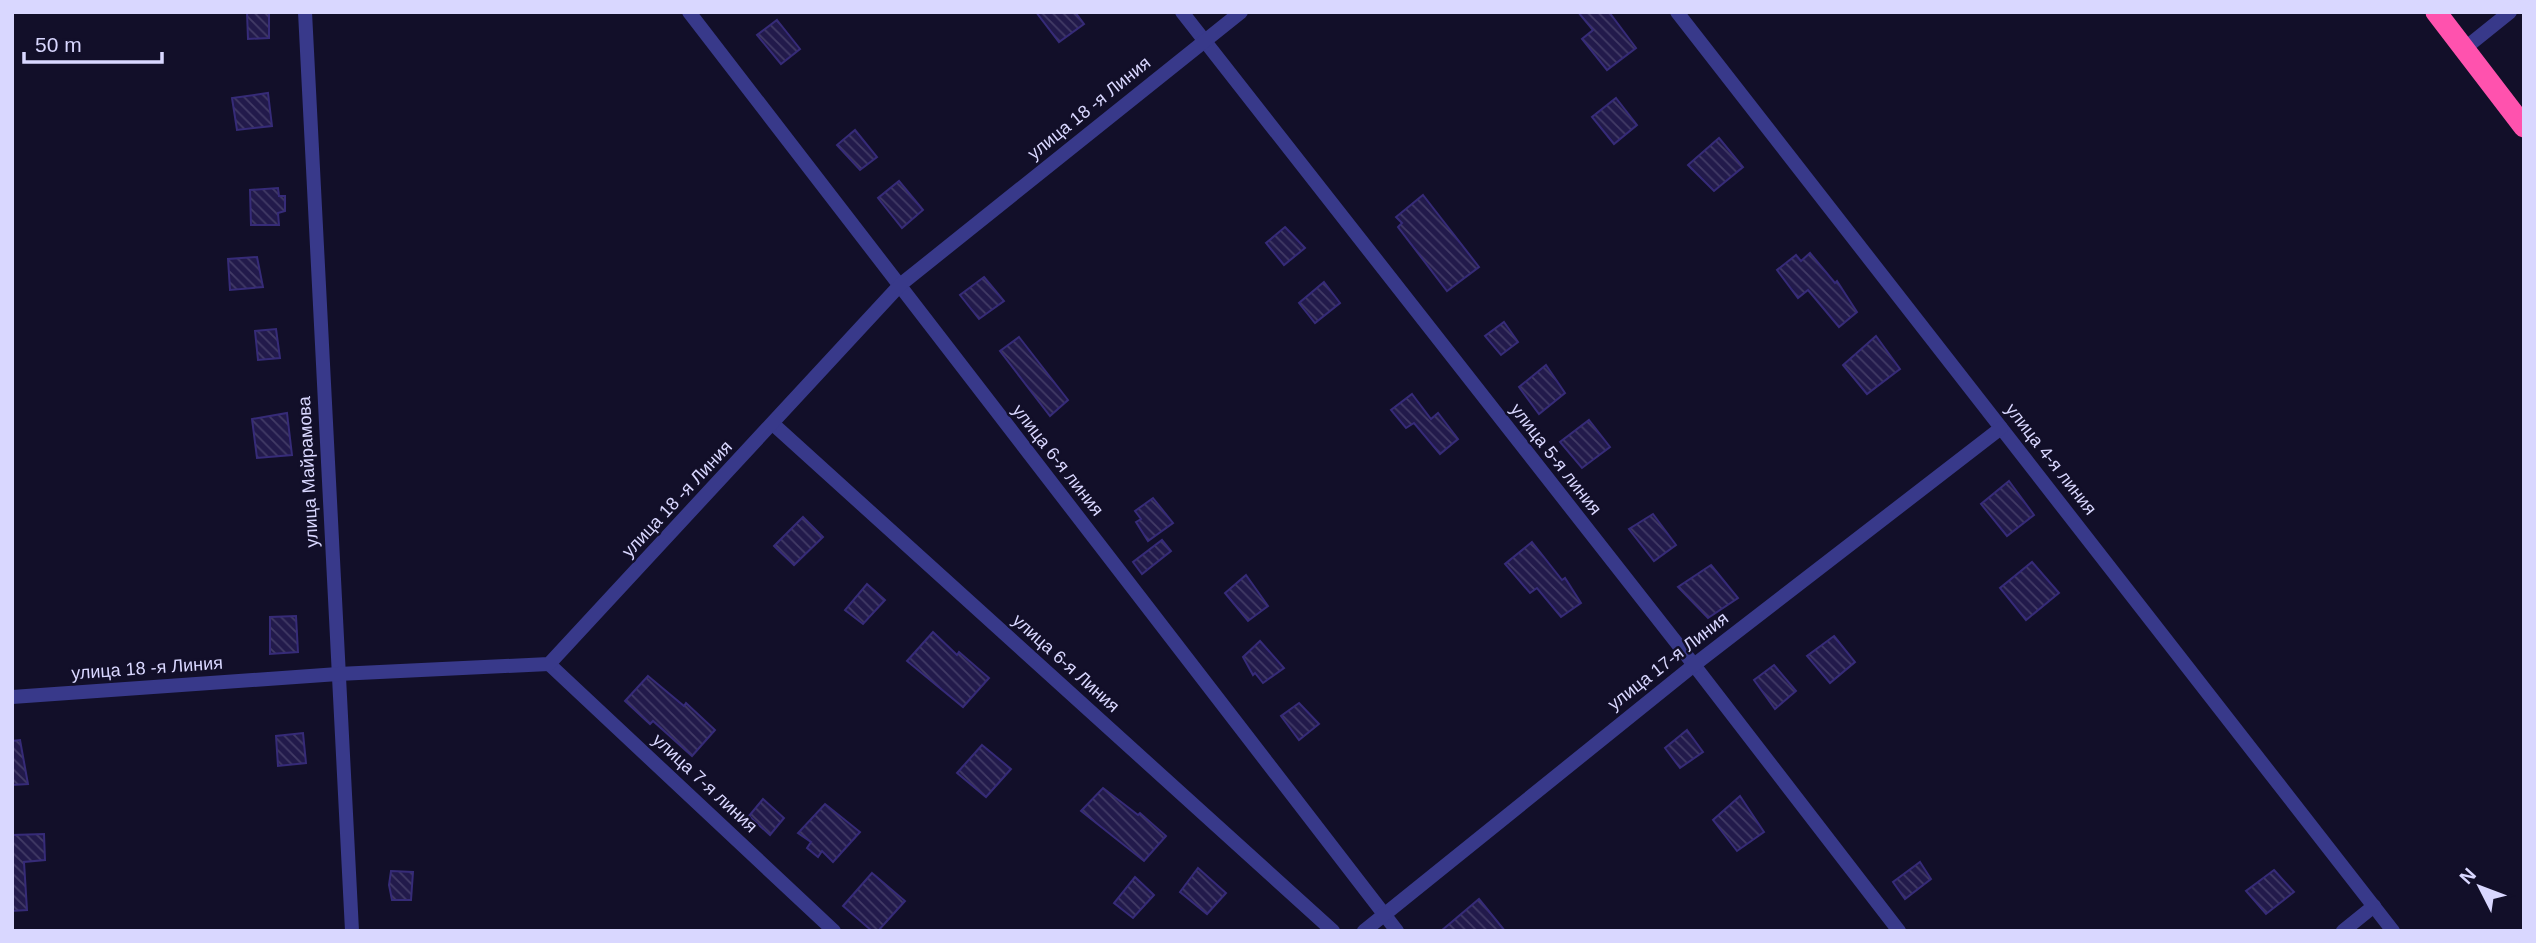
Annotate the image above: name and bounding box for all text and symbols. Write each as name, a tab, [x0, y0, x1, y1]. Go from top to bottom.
scale bar	[24, 21, 163, 65]
text: 50 m	[35, 33, 82, 56]
street label: улица 18 -я Линия	[1024, 52, 1154, 164]
street label: улица Майрамова	[294, 395, 322, 548]
street label: улица 5-я линия	[1506, 399, 1606, 519]
street label: улица 4-я линия	[2001, 399, 2101, 519]
street label: улица 6-я линия	[1008, 400, 1108, 520]
street label: улица 18 -я Линия	[618, 437, 736, 561]
street label: улица 17-я Линия	[1604, 608, 1732, 714]
street label: улица 6-я Линия	[1008, 610, 1124, 716]
street label: улица 18 -я Линия	[71, 653, 223, 683]
street label: улица 7-я линия	[649, 729, 761, 837]
north arrow	[2445, 852, 2515, 922]
text: N	[2455, 864, 2480, 888]

